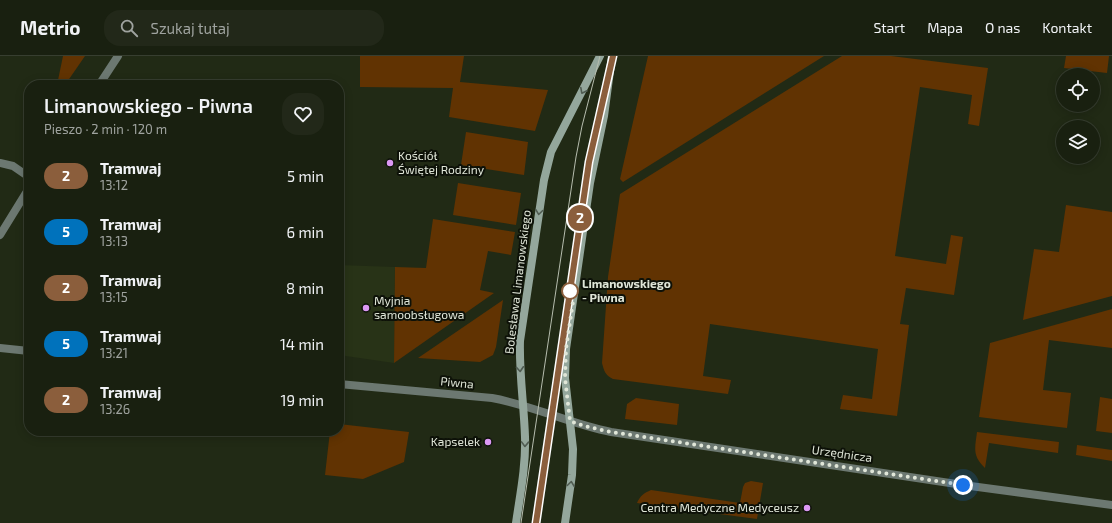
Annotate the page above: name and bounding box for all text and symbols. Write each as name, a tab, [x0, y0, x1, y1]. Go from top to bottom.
search box	[104, 10, 384, 46]
text: Metrio	[20, 16, 80, 39]
icon: search	[118, 17, 140, 39]
text: Szukaj tutaj	[150, 19, 230, 37]
text: Start	[873, 19, 905, 36]
text: Mapa	[927, 19, 963, 36]
text: O nas	[985, 19, 1020, 36]
text: Kontakt	[1042, 19, 1092, 36]
map controls	[1056, 68, 1100, 164]
button: locate	[1056, 68, 1100, 112]
one-way arrow	[580, 87, 587, 94]
button: heart	[282, 93, 324, 135]
text: Limanowskiego - Piwna	[44, 94, 253, 117]
button: layers	[1056, 120, 1100, 164]
text: Pieszo · 2 min · 120 m	[44, 121, 167, 137]
place label: Kościół Świętej Rodziny	[398, 148, 485, 177]
marker: Kościół Świętej Rodziny	[385, 158, 395, 168]
text: Tramwaj	[100, 159, 161, 177]
text: 2	[62, 167, 70, 184]
text: 5 min	[287, 167, 324, 185]
text: 13:12	[100, 177, 128, 193]
line badge: 2	[567, 205, 593, 231]
street label: Bolesława Limanowskiego	[501, 209, 533, 355]
one-way arrow	[535, 209, 544, 215]
text: 2	[576, 209, 584, 226]
text: Tramwaj	[100, 215, 161, 233]
text: 5	[62, 223, 70, 240]
text: 6 min	[286, 223, 324, 241]
text: 13:13	[100, 233, 128, 249]
text: Tramwaj	[100, 271, 161, 289]
place label: Limanowskiego - Piwna	[582, 276, 671, 304]
text: 2	[62, 279, 70, 296]
text: 8 min	[286, 279, 324, 297]
marker: Limanowskiego - Piwna	[561, 282, 579, 300]
text: 13:15	[100, 289, 128, 305]
place label: Myjnia samoobsługowa	[374, 293, 464, 321]
marker: Myjnia samoobsługowa	[361, 303, 371, 313]
text: Tramwaj	[100, 327, 161, 345]
text: 5	[62, 335, 70, 352]
text: 14 min	[280, 335, 324, 353]
text: 13:21	[100, 345, 128, 361]
one-way arrow	[515, 366, 524, 372]
street label: Piwna	[440, 373, 475, 391]
text: Tramwaj	[100, 383, 161, 401]
text: 2	[62, 391, 70, 408]
text: 19 min	[281, 391, 324, 409]
text: 13:26	[100, 401, 130, 417]
place label: Kapselek	[431, 434, 480, 448]
marker: Kapselek	[483, 437, 493, 447]
one-way arrow	[521, 441, 529, 447]
street label: Urzędnicza	[811, 442, 873, 464]
your location	[953, 475, 973, 495]
one-way arrow	[566, 481, 575, 487]
place label: Centra Medyczne Medyceusz	[641, 500, 799, 514]
marker: Centra Medyczne Medyceusz	[802, 503, 812, 513]

